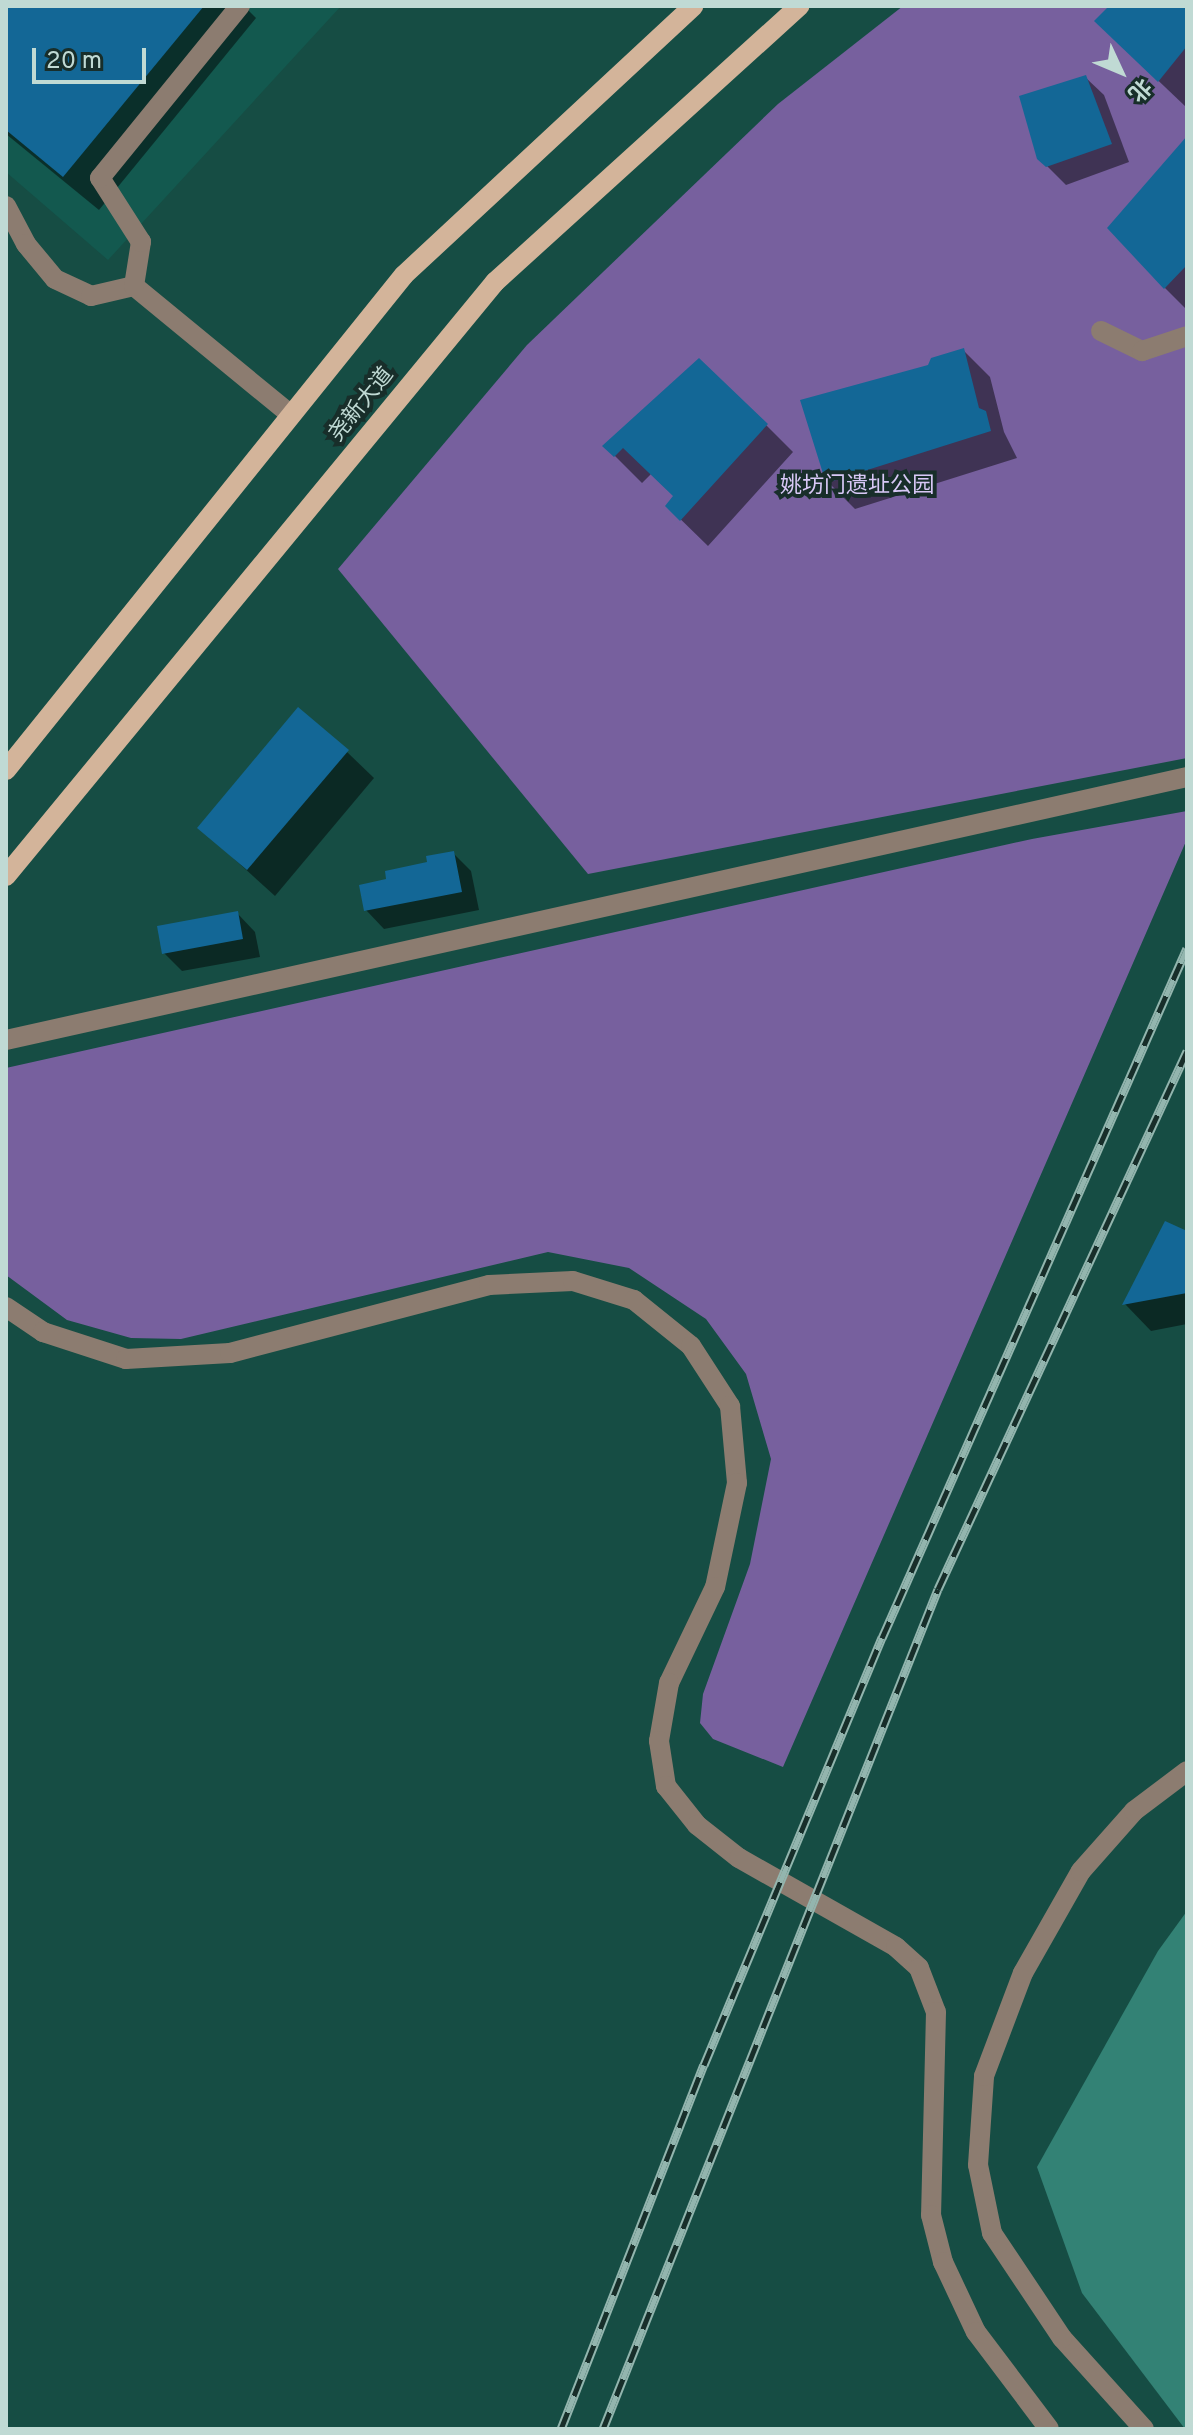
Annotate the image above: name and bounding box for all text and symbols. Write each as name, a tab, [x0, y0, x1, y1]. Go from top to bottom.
scale bar	[36, 32, 150, 82]
north arrow	[1081, 32, 1161, 112]
text: 20 m	[46, 47, 102, 77]
text: 北	[1121, 72, 1156, 106]
street label: 尧新大道	[324, 362, 400, 448]
park label: 姚坊门遗址公园	[780, 474, 934, 500]

